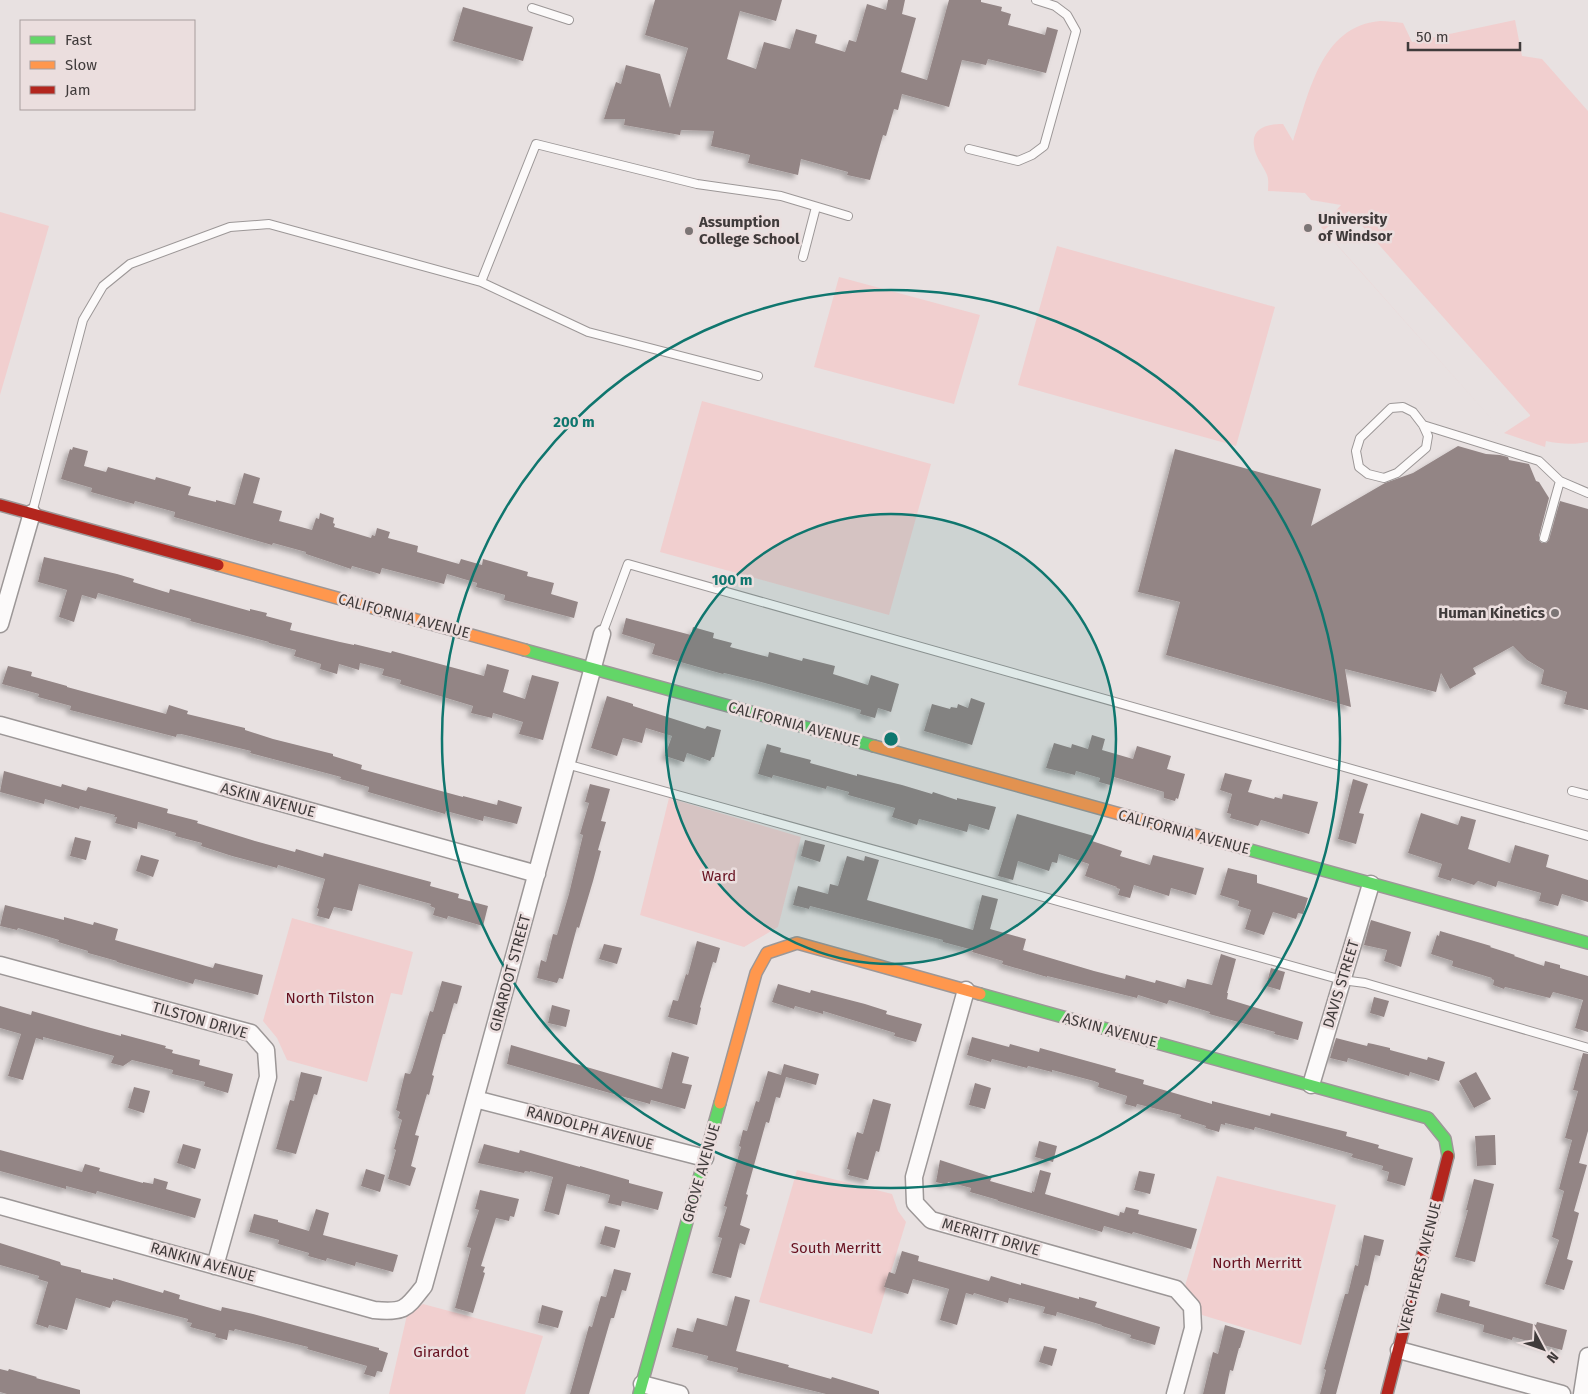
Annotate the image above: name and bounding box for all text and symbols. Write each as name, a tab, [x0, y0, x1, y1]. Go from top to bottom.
legend	[20, 20, 195, 110]
scale bar	[1408, 20, 1520, 52]
text: 50 m	[1416, 28, 1449, 46]
text: Fast	[65, 31, 92, 49]
text: Slow	[65, 56, 97, 74]
text: Jam	[65, 81, 91, 99]
place label: University of Windsor	[1318, 210, 1393, 245]
place label: Assumption College School	[698, 213, 800, 248]
marker: University of Windsor	[1302, 222, 1314, 234]
marker: Assumption College School	[683, 225, 695, 237]
text: 200 m	[553, 413, 595, 431]
text: 100 m	[712, 571, 752, 589]
street label: CALIFORNIA AVENUE	[336, 590, 472, 642]
place label: Human Kinetics	[1438, 604, 1545, 622]
marker: Human Kinetics	[1549, 607, 1561, 619]
street label: CALIFORNIA AVENUE	[726, 698, 862, 750]
centre of rings	[882, 730, 900, 748]
street label: ASKIN AVENUE	[219, 779, 317, 821]
street label: CALIFORNIA AVENUE	[1116, 806, 1252, 858]
park label: Ward	[702, 867, 736, 885]
street label: GIRARDOT STREET	[486, 912, 534, 1033]
street label: DAVIS STREET	[1319, 937, 1363, 1030]
park label: North Tilston	[285, 989, 375, 1007]
street label: TILSTON DRIVE	[150, 998, 250, 1042]
street label: ASKIN AVENUE	[1061, 1009, 1159, 1051]
street label: RANDOLPH AVENUE	[524, 1102, 656, 1154]
street label: GROVE AVENUE	[678, 1121, 724, 1225]
street label: VERCHERES AVENUE	[1395, 1200, 1445, 1334]
street label: MERRITT DRIVE	[940, 1214, 1042, 1260]
street label: RANKIN AVENUE	[148, 1238, 258, 1286]
park label: South Merritt	[791, 1239, 882, 1257]
park label: North Merritt	[1212, 1254, 1302, 1272]
north arrow	[1518, 1324, 1568, 1374]
park label: Girardot	[413, 1343, 469, 1361]
text: N	[1543, 1348, 1562, 1366]

